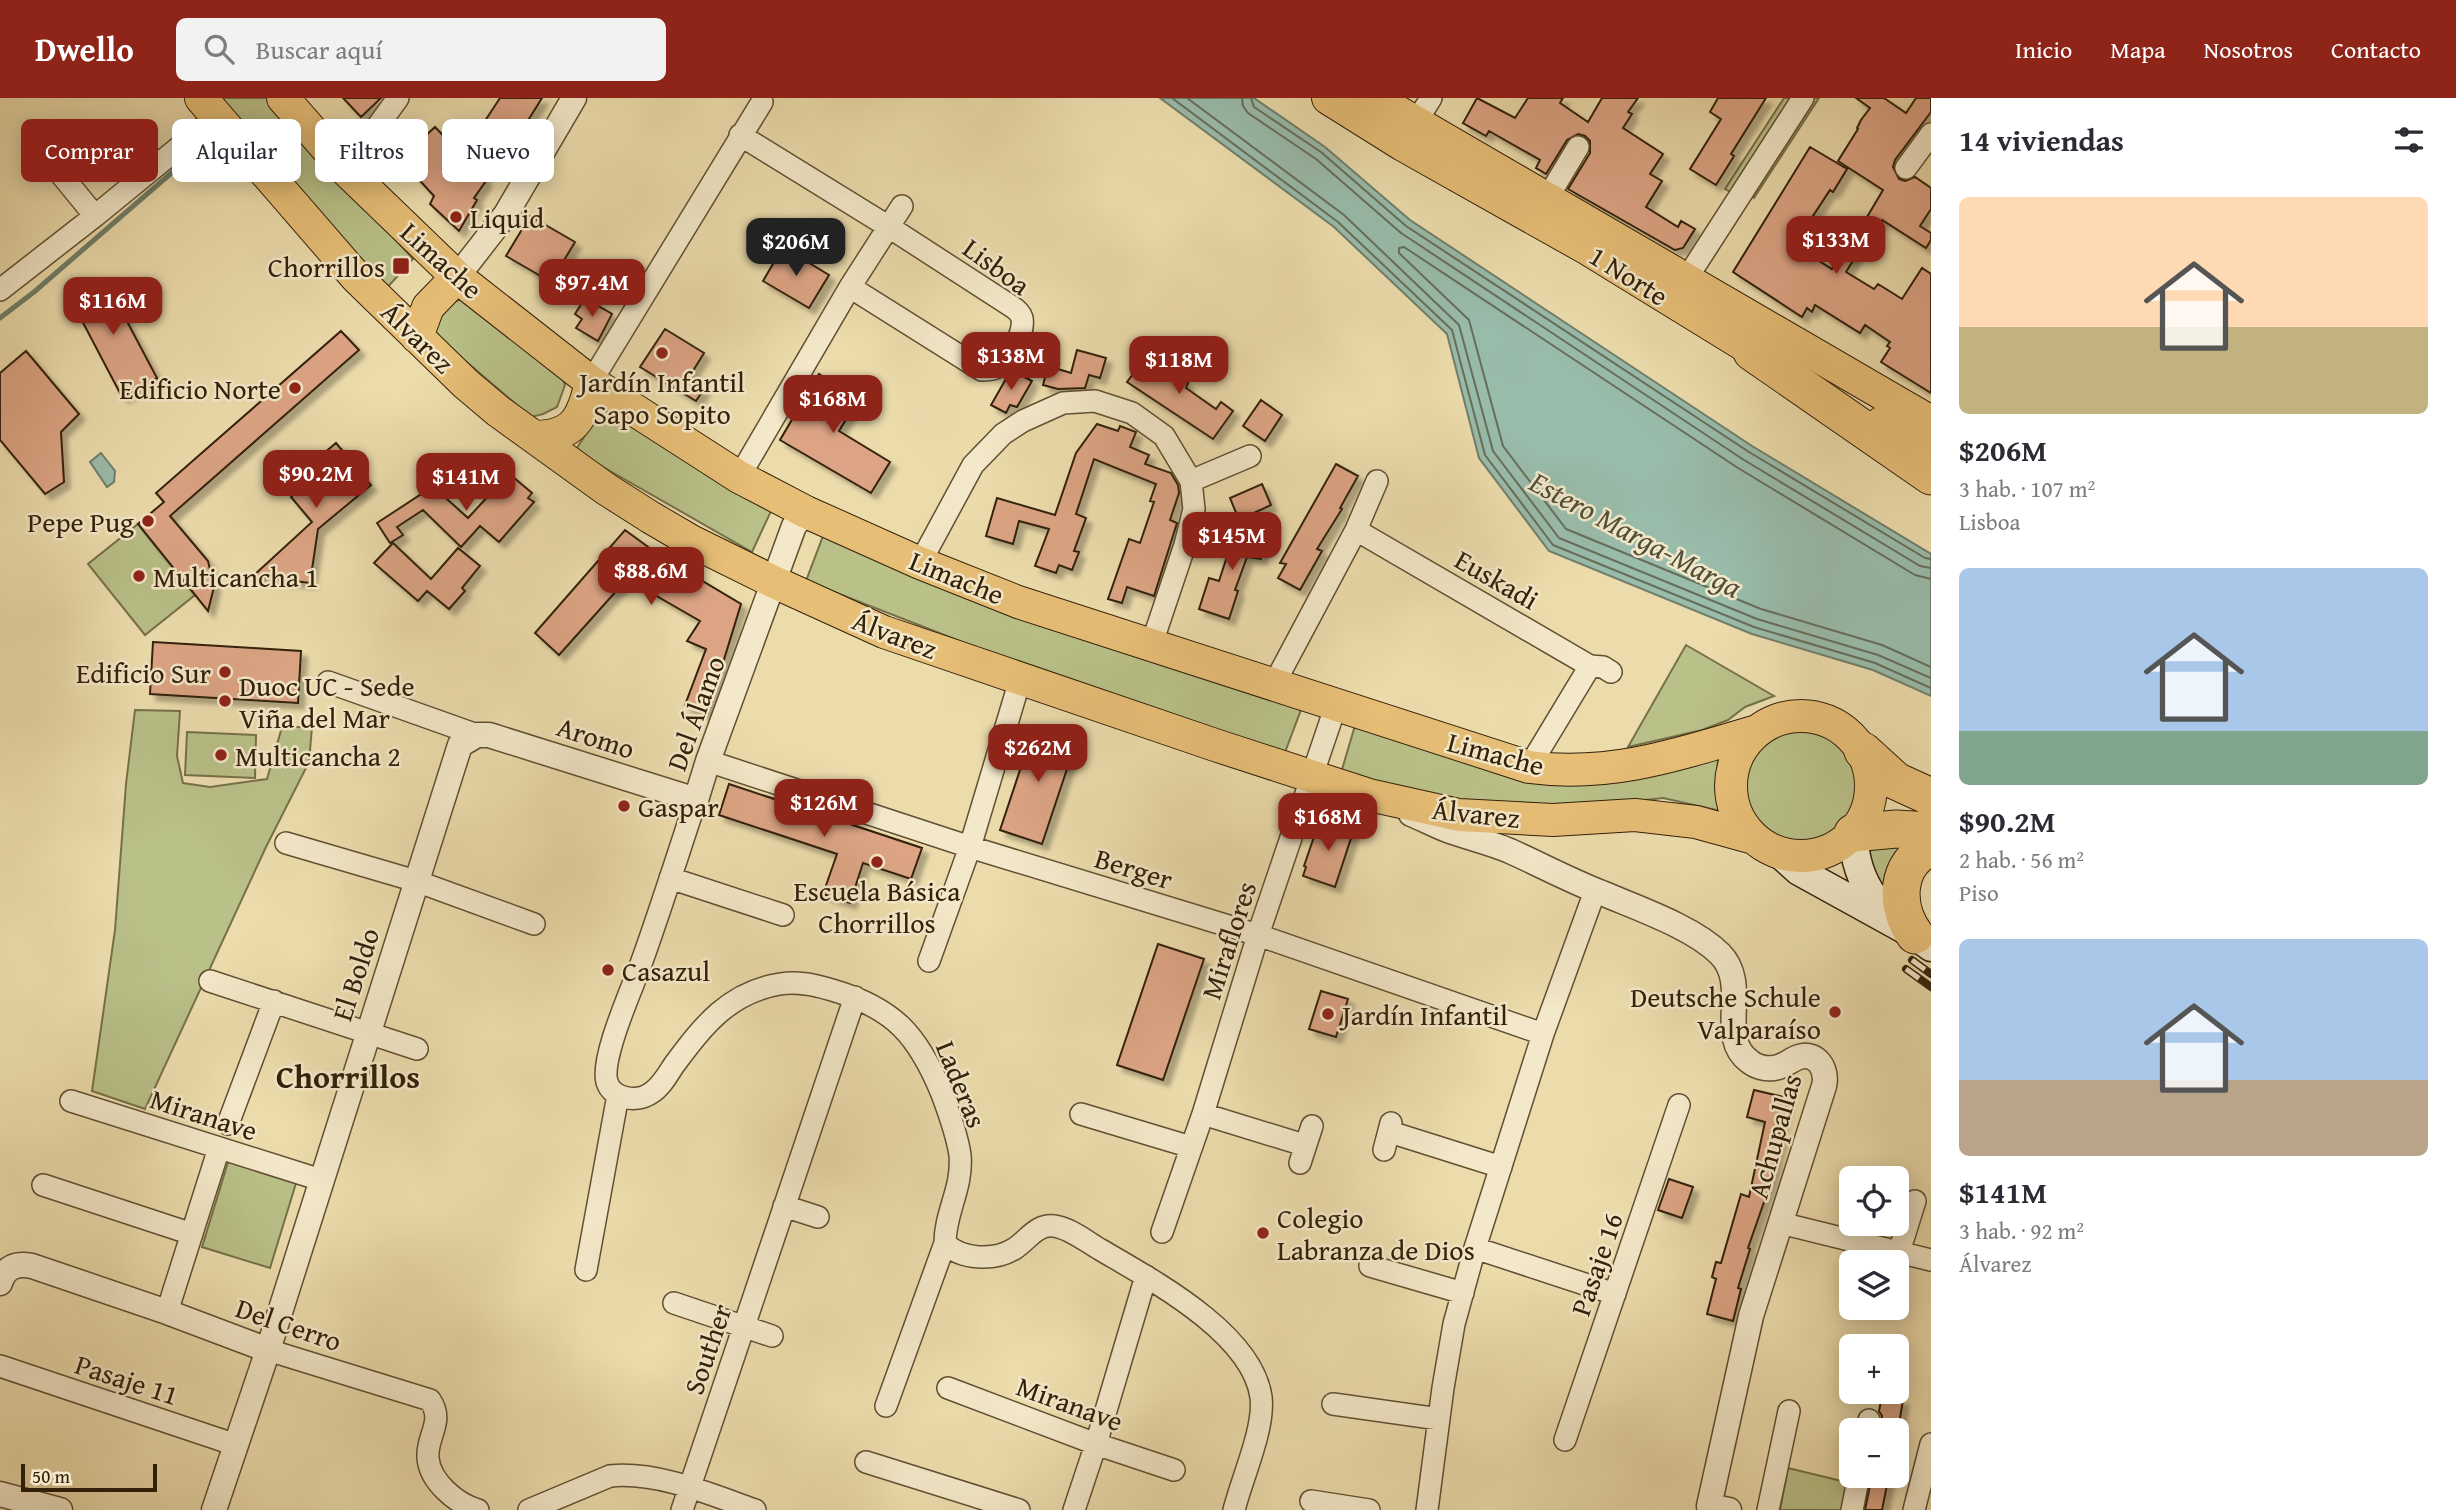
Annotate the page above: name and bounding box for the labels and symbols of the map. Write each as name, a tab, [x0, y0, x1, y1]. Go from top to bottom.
place label: Liquid	[470, 197, 544, 238]
marker: Liquid	[448, 209, 464, 225]
street label: Limache	[392, 212, 492, 308]
pin: $133M	[1787, 216, 1885, 276]
pin: $206M	[747, 218, 845, 278]
street label: Lisboa	[955, 227, 1040, 305]
street label: 1 Norte	[1581, 235, 1677, 315]
place label: Chorrillos	[268, 246, 385, 287]
marker: Chorrillos	[391, 256, 411, 276]
pin: $97.4M	[535, 260, 649, 319]
pin: $116M	[64, 278, 162, 337]
street label: Álvarez	[372, 292, 464, 382]
pin: $138M	[962, 332, 1060, 392]
pin: $118M	[1130, 336, 1228, 396]
marker: Jardín Infantil Sapo Sopito	[654, 345, 670, 361]
place label: Jardín Infantil Sapo Sopito	[576, 361, 745, 434]
place label: Edificio Norte	[119, 368, 281, 409]
pin: $168M	[784, 376, 882, 435]
marker: Edificio Norte	[287, 380, 303, 396]
pin: $90.2M	[259, 450, 373, 510]
pin: $141M	[417, 454, 515, 513]
water label: Estero Marga-Marga	[1521, 459, 1750, 609]
place label: Pepe Pug	[27, 501, 134, 542]
pin: $145M	[1183, 512, 1281, 572]
marker: Pepe Pug	[140, 513, 156, 529]
street label: Euskadi	[1447, 539, 1547, 619]
street label: Limache	[904, 540, 1010, 614]
pin: $88.6M	[594, 547, 708, 607]
place label: Multicancha 1	[153, 556, 319, 597]
marker: Multicancha 1	[131, 568, 147, 584]
street label: Álvarez	[847, 599, 943, 669]
street label: Del Álamo	[655, 650, 735, 776]
place label: Edificio Sur	[76, 652, 211, 693]
marker: Edificio Sur	[217, 664, 233, 680]
place label: Duoc UC - Sede Viña del Mar	[239, 665, 415, 738]
marker: Duoc UC - Sede Viña del Mar	[217, 693, 233, 709]
street label: Aromo	[552, 705, 640, 769]
street label: Limache	[1443, 720, 1549, 786]
pin: $262M	[989, 724, 1087, 784]
place label: Multicancha 2	[235, 735, 401, 776]
marker: Multicancha 2	[213, 747, 229, 763]
pin: $126M	[775, 780, 873, 839]
place label: Gaspar	[638, 786, 719, 827]
street label: Álvarez	[1430, 788, 1522, 838]
pin: $168M	[1279, 794, 1377, 853]
marker: Gaspar	[616, 798, 632, 814]
street label: Berger	[1090, 837, 1178, 899]
marker: Escuela Básica Chorrillos	[869, 854, 885, 870]
place label: Escuela Básica Chorrillos	[794, 870, 961, 943]
street label: Miraflores	[1190, 876, 1266, 1004]
street label: El Boldo	[321, 922, 389, 1026]
place label: Casazul	[622, 950, 710, 991]
marker: Casazul	[600, 962, 616, 978]
place label: Deutsche Schule Valparaíso	[1630, 976, 1821, 1049]
place label: Jardín Infantil	[1339, 994, 1508, 1035]
marker: Deutsche Schule Valparaíso	[1827, 1004, 1843, 1020]
marker: Jardín Infantil	[1320, 1006, 1336, 1022]
street label: Laderas	[926, 1034, 998, 1134]
district label: Chorrillos	[276, 1053, 420, 1100]
street label: Achupallas	[1737, 1069, 1811, 1203]
street label: Miranave	[145, 1077, 263, 1151]
place label: Colegio Labranza de Dios	[1277, 1197, 1475, 1270]
street label: Pasaje 16	[1559, 1207, 1633, 1321]
marker: Colegio Labranza de Dios	[1255, 1225, 1271, 1241]
street label: Del Cerro	[231, 1287, 347, 1361]
street label: Souther	[672, 1298, 742, 1400]
street label: Pasaje 11	[70, 1343, 184, 1415]
street label: Miranave	[1011, 1365, 1129, 1441]
scale bar	[21, 1461, 158, 1493]

